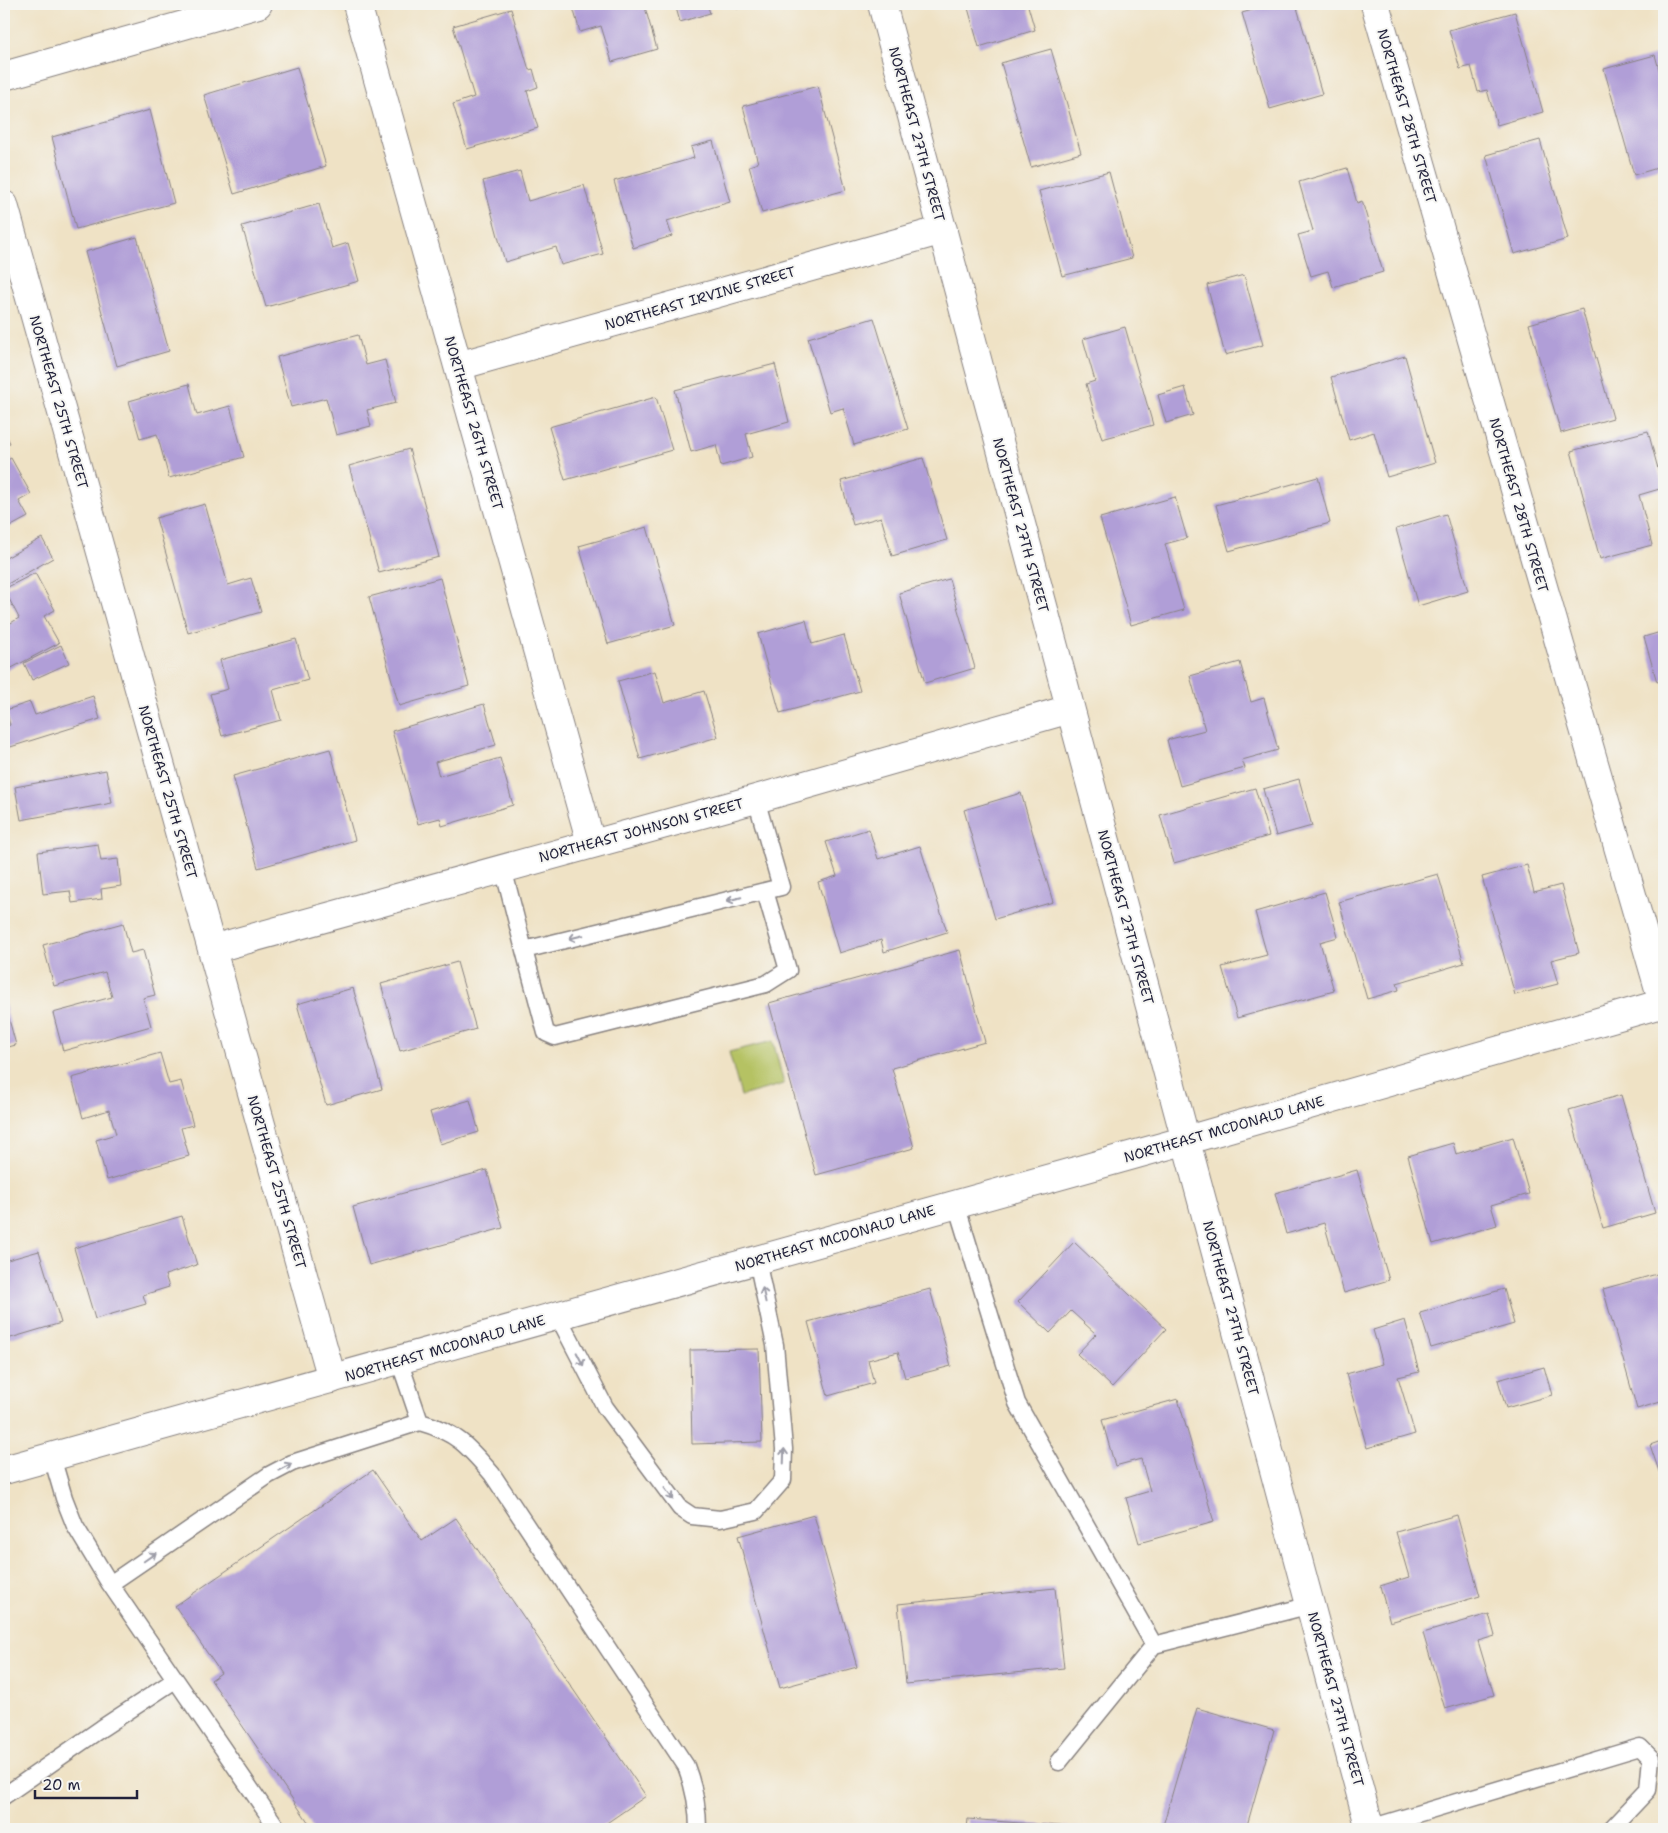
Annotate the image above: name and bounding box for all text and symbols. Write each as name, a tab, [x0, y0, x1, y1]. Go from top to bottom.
street label: NORTHEAST 28TH STREET	[1373, 27, 1441, 206]
street label: NORTHEAST 27TH STREET	[885, 45, 949, 224]
street label: NORTHEAST IRVINE STREET	[602, 262, 798, 334]
street label: NORTHEAST 25TH STREET	[26, 313, 93, 491]
street label: NORTHEAST 26TH STREET	[441, 334, 508, 512]
street label: NORTHEAST 28TH STREET	[1485, 416, 1553, 595]
street label: NORTHEAST 27TH STREET	[989, 436, 1053, 615]
street label: NORTHEAST 25TH STREET	[135, 703, 202, 881]
street label: NORTHEAST JOHNSON STREET	[537, 794, 746, 866]
street label: NORTHEAST 27TH STREET	[1094, 828, 1158, 1007]
one-way arrow	[726, 895, 742, 904]
one-way arrow	[568, 933, 584, 942]
street label: NORTHEAST MCDONALD LANE	[1122, 1092, 1327, 1166]
street label: NORTHEAST 25TH STREET	[244, 1093, 311, 1271]
street label: NORTHEAST MCDONALD LANE	[733, 1201, 938, 1275]
street label: NORTHEAST 27TH STREET	[1199, 1219, 1263, 1398]
one-way arrow	[759, 1288, 769, 1304]
street label: NORTHEAST MCDONALD LANE	[343, 1311, 548, 1385]
one-way arrow	[576, 1351, 585, 1366]
one-way arrow	[779, 1448, 789, 1464]
one-way arrow	[277, 1462, 292, 1472]
one-way arrow	[664, 1487, 675, 1500]
one-way arrow	[142, 1552, 156, 1562]
street label: NORTHEAST 27TH STREET	[1304, 1610, 1368, 1789]
scale bar	[35, 1768, 138, 1800]
text: 20 m	[42, 1775, 81, 1795]

